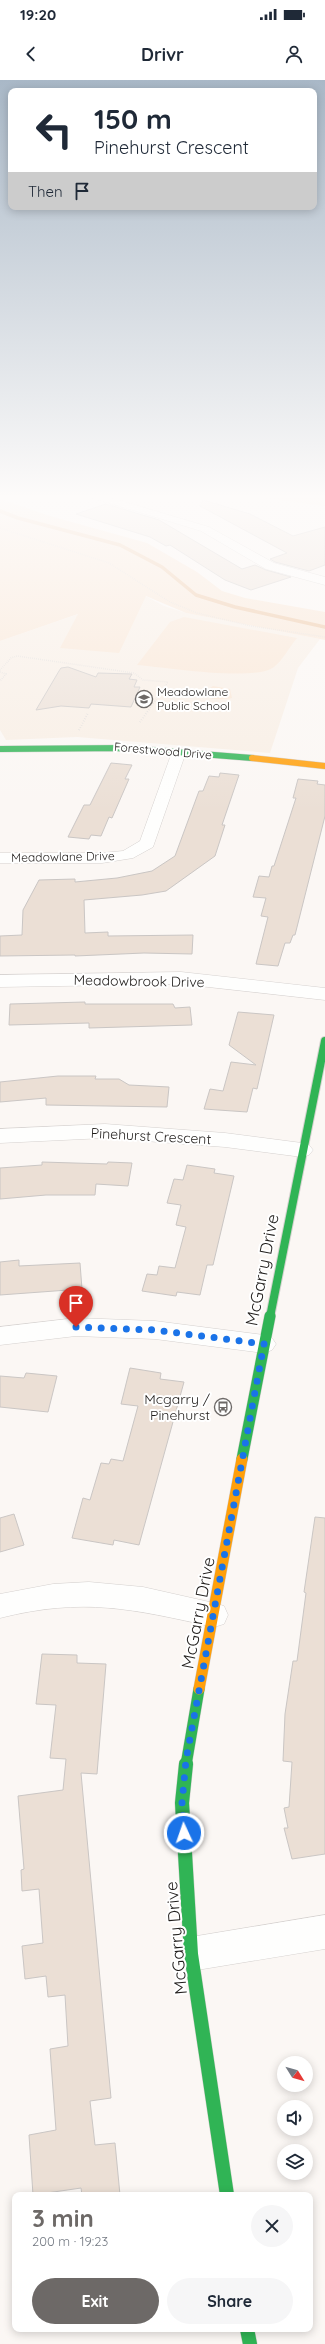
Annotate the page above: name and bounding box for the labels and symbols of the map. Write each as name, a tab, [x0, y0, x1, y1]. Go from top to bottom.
place label: Meadowlane Public School	[157, 684, 230, 713]
school or university icon: Meadowlane Public School	[134, 689, 154, 709]
street label: Forestwood Drive	[114, 739, 213, 762]
street label: Meadowlane Drive	[11, 848, 115, 865]
street label: Meadowbrook Drive	[73, 971, 205, 991]
street label: Pinehurst Crescent	[90, 1124, 212, 1148]
street label: McGarry Drive	[240, 1212, 283, 1328]
pin	[59, 1286, 93, 1327]
place label: Mcgarry / Pinehurst	[144, 1390, 211, 1424]
bus stop icon: Mcgarry / Pinehurst	[213, 1397, 233, 1417]
street label: McGarry Drive	[176, 1555, 219, 1671]
position arrow	[163, 1812, 205, 1854]
street label: McGarry Drive	[160, 1881, 191, 1996]
north arrow	[277, 2056, 313, 2092]

